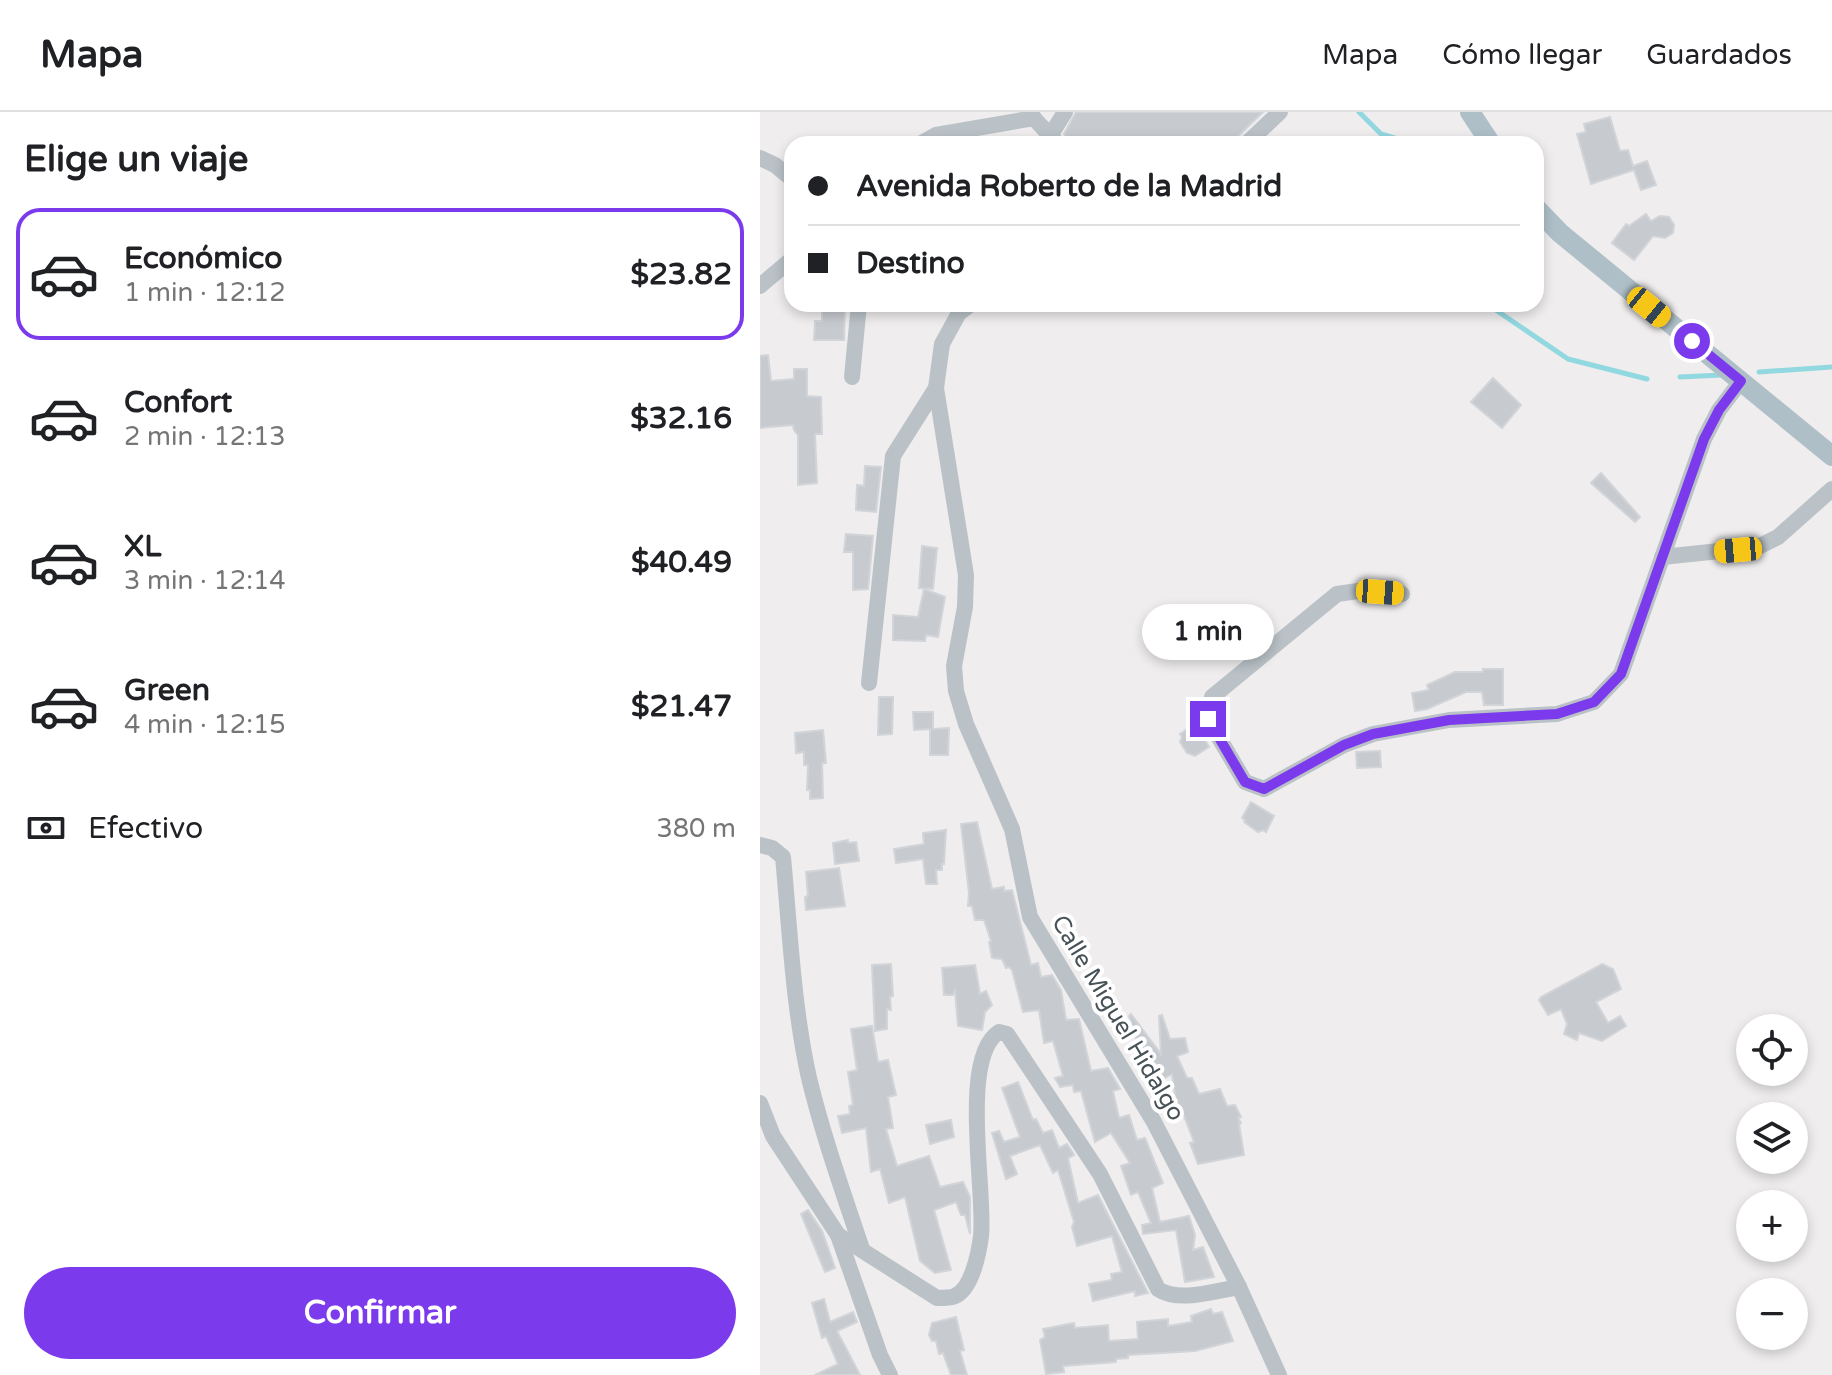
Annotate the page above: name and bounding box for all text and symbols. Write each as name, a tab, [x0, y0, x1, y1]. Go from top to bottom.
text: Mapa	[40, 32, 143, 78]
text: Mapa	[1322, 38, 1398, 72]
text: Cómo llegar	[1442, 38, 1602, 72]
text: Guardados	[1646, 38, 1792, 72]
text: Elige un viaje	[24, 138, 248, 181]
text: Avenida Roberto de la Madrid	[856, 168, 1282, 205]
icon: car	[28, 238, 100, 310]
text: Económico	[124, 240, 282, 277]
text: Destino	[856, 245, 965, 282]
text: $23.82	[631, 256, 732, 293]
text: 1 min · 12:12	[124, 277, 286, 308]
car	[1623, 283, 1675, 331]
route start	[1674, 323, 1710, 359]
icon: car	[28, 382, 100, 454]
text: Confort	[124, 384, 232, 421]
text: $32.16	[630, 400, 732, 437]
text: 2 min · 12:13	[124, 421, 286, 452]
icon: car	[28, 526, 100, 598]
text: XL	[124, 528, 161, 565]
car	[1713, 536, 1763, 564]
text: $40.49	[631, 544, 732, 581]
text: 3 min · 12:14	[124, 565, 286, 596]
car	[1355, 578, 1405, 606]
callout: 1 min	[1142, 603, 1274, 659]
text: 1 min	[1173, 616, 1243, 647]
icon: car	[28, 670, 100, 742]
text: Green	[124, 672, 210, 709]
text: $21.47	[631, 688, 732, 725]
route end	[1190, 701, 1226, 737]
text: 4 min · 12:15	[124, 709, 286, 740]
icon: cash	[24, 806, 68, 850]
text: Efectivo	[88, 810, 203, 847]
text: 380 m	[656, 813, 736, 844]
street label: Calle Miguel Hidalgo	[1045, 910, 1191, 1126]
map controls	[1736, 1014, 1808, 1350]
button: locate	[1736, 1014, 1808, 1086]
button: layers	[1736, 1102, 1808, 1174]
button: +	[1736, 1190, 1808, 1262]
button: Confirmar	[24, 1267, 736, 1359]
button: −	[1736, 1278, 1808, 1350]

